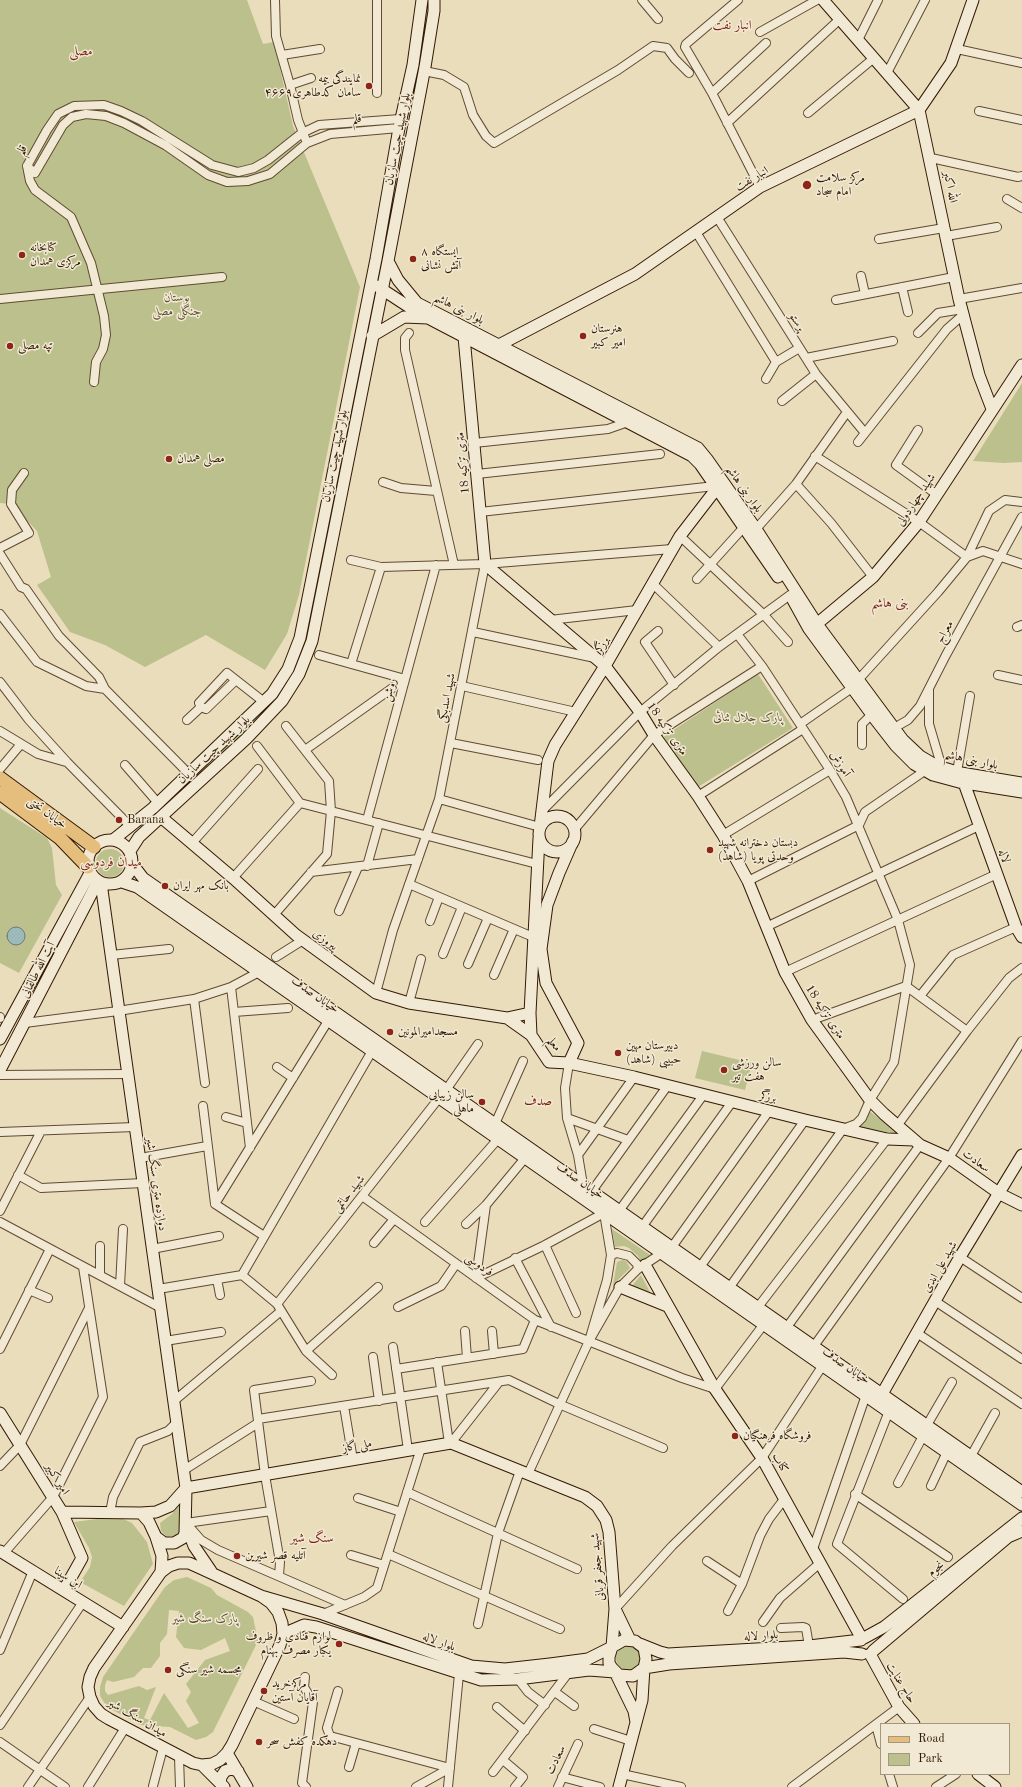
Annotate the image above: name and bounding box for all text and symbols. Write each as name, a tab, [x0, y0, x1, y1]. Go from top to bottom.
district label: انبار نفت	[712, 18, 752, 34]
district label: مصلی	[69, 44, 93, 60]
place label: نمایندگی بیمه سامان کدطاهری۴۶۶۹	[265, 72, 361, 100]
marker: نمایندگی بیمه سامان کدطاهری۴۶۶۹	[364, 81, 374, 91]
street label: بلوار شهید چیت سازیان	[382, 92, 414, 186]
street label: قلم	[352, 111, 362, 127]
street label: قلم	[13, 142, 31, 158]
street label: انبار نفت	[733, 164, 771, 194]
street label: الله اکبر	[940, 170, 960, 204]
place label: مرکز سلامت امام سجاد	[816, 171, 865, 199]
marker: مرکز سلامت امام سجاد	[801, 179, 813, 191]
place label: کتابخانه مرکزی همدان	[30, 241, 81, 269]
place label: ایستگاه ۸ آتش نشانی	[421, 245, 461, 273]
marker: کتابخانه مرکزی همدان	[17, 250, 27, 260]
marker: ایستگاه ۸ آتش نشانی	[408, 254, 418, 264]
street label: بلوار بنی هاشم	[431, 290, 487, 328]
park label: بوستان جنگلی مصلی	[152, 291, 202, 319]
street label: پرستو	[786, 310, 808, 334]
place label: هنرستان امیر کبیر	[591, 322, 626, 350]
marker: هنرستان امیر کبیر	[578, 331, 588, 341]
place label: تپه مصلی	[18, 339, 53, 353]
marker: تپه مصلی	[5, 341, 15, 351]
street label: بلوار شهید چیت سازیان	[319, 409, 351, 503]
street label: 18 متری تزکیه	[453, 431, 473, 495]
place label: مصلی همدان	[177, 452, 225, 466]
marker: مصلی همدان	[164, 454, 174, 464]
street label: بلوار بنی هاشم	[722, 463, 766, 515]
street label: شهید چهاردولی	[893, 471, 939, 529]
district label: بنی هاشم	[871, 596, 909, 612]
street label: معراج	[933, 618, 957, 646]
street label: برزگر	[591, 634, 613, 656]
street label: شهید اسدبگی	[435, 672, 459, 724]
street label: روشن	[380, 677, 400, 703]
street label: 18 متری تزکیه	[643, 699, 691, 759]
park label: پارک جلال ثنائی	[713, 711, 783, 725]
street label: بلوار شهید چیت سازیان	[175, 713, 253, 787]
street label: بلوار بنی هاشم	[943, 747, 999, 773]
street label: آموزش	[826, 748, 854, 780]
street label: خیابان تختی	[24, 794, 70, 832]
place label: Barana	[127, 813, 164, 827]
marker: Barana	[114, 815, 124, 825]
place label: دبستان دخترانه شهید وحدتی پویا (شاهد)	[718, 836, 798, 864]
marker: دبستان دخترانه شهید وحدتی پویا (شاهد)	[705, 845, 715, 855]
street label: لاله	[995, 847, 1013, 865]
district label: میدان فردوسی	[80, 855, 142, 871]
place label: بانک مهر ایران	[173, 879, 229, 893]
marker: بانک مهر ایران	[160, 881, 170, 891]
street label: پیروزی	[310, 926, 340, 954]
street label: آیت الله طالقانی	[18, 939, 58, 1001]
street label: خیابان صدف	[289, 973, 341, 1017]
street label: 18 متری تزکیه	[802, 982, 848, 1042]
place label: مسجدامیرالمونین	[398, 1025, 458, 1039]
marker: مسجدامیرالمونین	[385, 1027, 395, 1037]
street label: معلم	[544, 1034, 564, 1054]
place label: دبیرستان مهین حبیبی (شاهد)	[626, 1039, 681, 1067]
marker: دبیرستان مهین حبیبی (شاهد)	[613, 1048, 623, 1058]
place label: سالن ورزشی هفت تیر	[732, 1056, 782, 1084]
marker: سالن ورزشی هفت تیر	[719, 1065, 729, 1075]
place label: سالن زیبایی ماهلی	[429, 1088, 474, 1116]
street label: برزگر	[758, 1088, 778, 1106]
district label: صدف	[524, 1094, 552, 1110]
marker: سالن زیبایی ماهلی	[477, 1097, 487, 1107]
street label: دوازده متری سنگ شیر	[142, 1136, 170, 1232]
street label: سعادت	[959, 1146, 993, 1176]
street label: خیابان صدف	[554, 1159, 606, 1203]
street label: شهید حاتمی	[330, 1172, 368, 1216]
street label: شهید علی ابدی	[919, 1239, 961, 1295]
street label: فردوسی	[462, 1250, 496, 1280]
street label: خیابان صدف	[820, 1344, 872, 1388]
place label: فروشگاه فرهنگیان	[743, 1429, 811, 1443]
marker: فروشگاه فرهنگیان	[730, 1431, 740, 1441]
street label: ملی گاز	[341, 1436, 373, 1456]
street label: کتاب	[769, 1450, 791, 1476]
street label: امیر کبیر	[42, 1460, 72, 1498]
district label: سنگ شیر	[290, 1531, 334, 1547]
street label: شهید جعفر قربانی	[588, 1532, 608, 1602]
place label: آتلیه قصر شیرین	[245, 1549, 306, 1563]
marker: آتلیه قصر شیرین	[232, 1551, 242, 1561]
street label: نجوم	[925, 1558, 947, 1580]
street label: ابن سینا	[51, 1564, 85, 1592]
park label: پارک سنگ شیر	[172, 1612, 238, 1626]
street label: بلوار لاله	[744, 1628, 778, 1644]
street label: بلوار لاله	[420, 1629, 458, 1655]
place label: لوازم قنادی و ظروف یکبار مصرف بهنام	[246, 1630, 331, 1658]
marker: لوازم قنادی و ظروف یکبار مصرف بهنام	[334, 1639, 344, 1649]
street label: حاج عنایت	[883, 1660, 919, 1706]
place label: مجسمه شیر سنگی	[176, 1663, 242, 1677]
marker: مجسمه شیر سنگی	[163, 1665, 173, 1675]
place label: مرکزخرید آقایان آستین	[272, 1677, 318, 1705]
marker: مرکزخرید آقایان آستین	[259, 1686, 269, 1696]
street label: میدان سنگ شیر	[105, 1695, 169, 1741]
legend	[880, 1723, 1010, 1775]
text: Road	[918, 1733, 945, 1745]
place label: دهکده کفش سحر	[267, 1735, 337, 1749]
marker: دهکده کفش سحر	[254, 1737, 264, 1747]
street label: سعادت	[543, 1743, 569, 1777]
text: Park	[918, 1753, 943, 1765]

